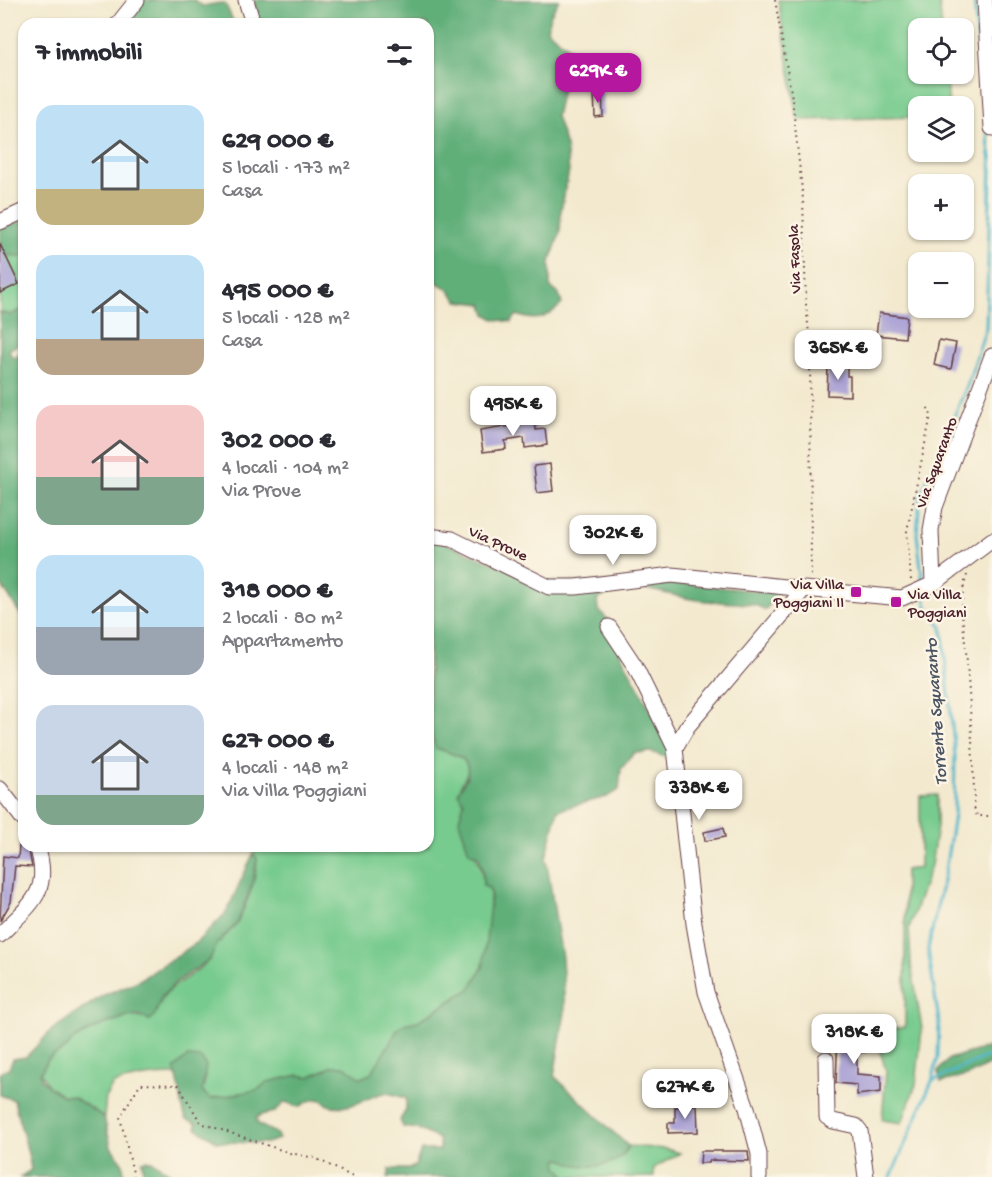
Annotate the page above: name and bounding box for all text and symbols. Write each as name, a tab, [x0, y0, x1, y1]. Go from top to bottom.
map controls	[908, 18, 974, 318]
button: locate	[908, 18, 974, 84]
icon: filters	[383, 38, 416, 71]
text: 7 immobili	[36, 39, 142, 70]
pin: 629K €	[549, 53, 647, 104]
text: 629K €	[569, 61, 627, 84]
button: layers	[908, 96, 974, 162]
text: 629 000 €	[222, 127, 333, 158]
icon: home	[84, 129, 156, 201]
text: 5 locali · 173 m²	[222, 158, 350, 181]
button: +	[908, 174, 974, 240]
text: Casa	[222, 181, 262, 204]
street label: Via Fasola	[786, 223, 807, 295]
button: −	[908, 252, 974, 318]
text: 495 000 €	[222, 277, 333, 308]
icon: home	[84, 279, 156, 351]
text: 5 locali · 128 m²	[222, 308, 350, 331]
pin: 365K €	[789, 330, 887, 381]
text: Casa	[222, 331, 262, 354]
text: 365K €	[809, 338, 867, 361]
pin: 495K €	[464, 386, 562, 437]
text: 495K €	[484, 394, 542, 417]
street label: Via Squaranto	[913, 415, 964, 512]
text: 302 000 €	[222, 427, 335, 458]
icon: home	[84, 429, 156, 501]
text: 4 locali · 104 m²	[222, 458, 349, 481]
text: Via Prove	[222, 481, 301, 504]
pin: 302K €	[564, 515, 662, 566]
street label: Via Prove	[464, 523, 531, 567]
text: 302K €	[583, 523, 643, 546]
text: 318 000 €	[222, 577, 332, 608]
place label: Via Villa Poggiani II	[773, 577, 845, 614]
icon: home	[84, 579, 156, 651]
marker: Via Villa Poggiani II	[849, 585, 863, 599]
place label: Via Villa Poggiani	[907, 587, 967, 624]
marker: Via Villa Poggiani	[889, 595, 903, 609]
text: 2 locali · 80 m²	[222, 608, 343, 631]
text: Appartamento	[222, 631, 344, 654]
water label: Torrente Squaranto	[922, 637, 953, 786]
text: 627 000 €	[222, 727, 334, 758]
icon: home	[84, 729, 156, 801]
text: 4 locali · 148 m²	[222, 758, 349, 781]
pin: 338K €	[650, 770, 748, 821]
text: 338K €	[669, 778, 729, 801]
text: Via Villa Poggiani	[222, 781, 367, 804]
pin: 318K €	[805, 1014, 903, 1065]
text: 318K €	[825, 1022, 883, 1045]
pin: 627K €	[636, 1069, 734, 1120]
text: 627K €	[656, 1077, 714, 1100]

